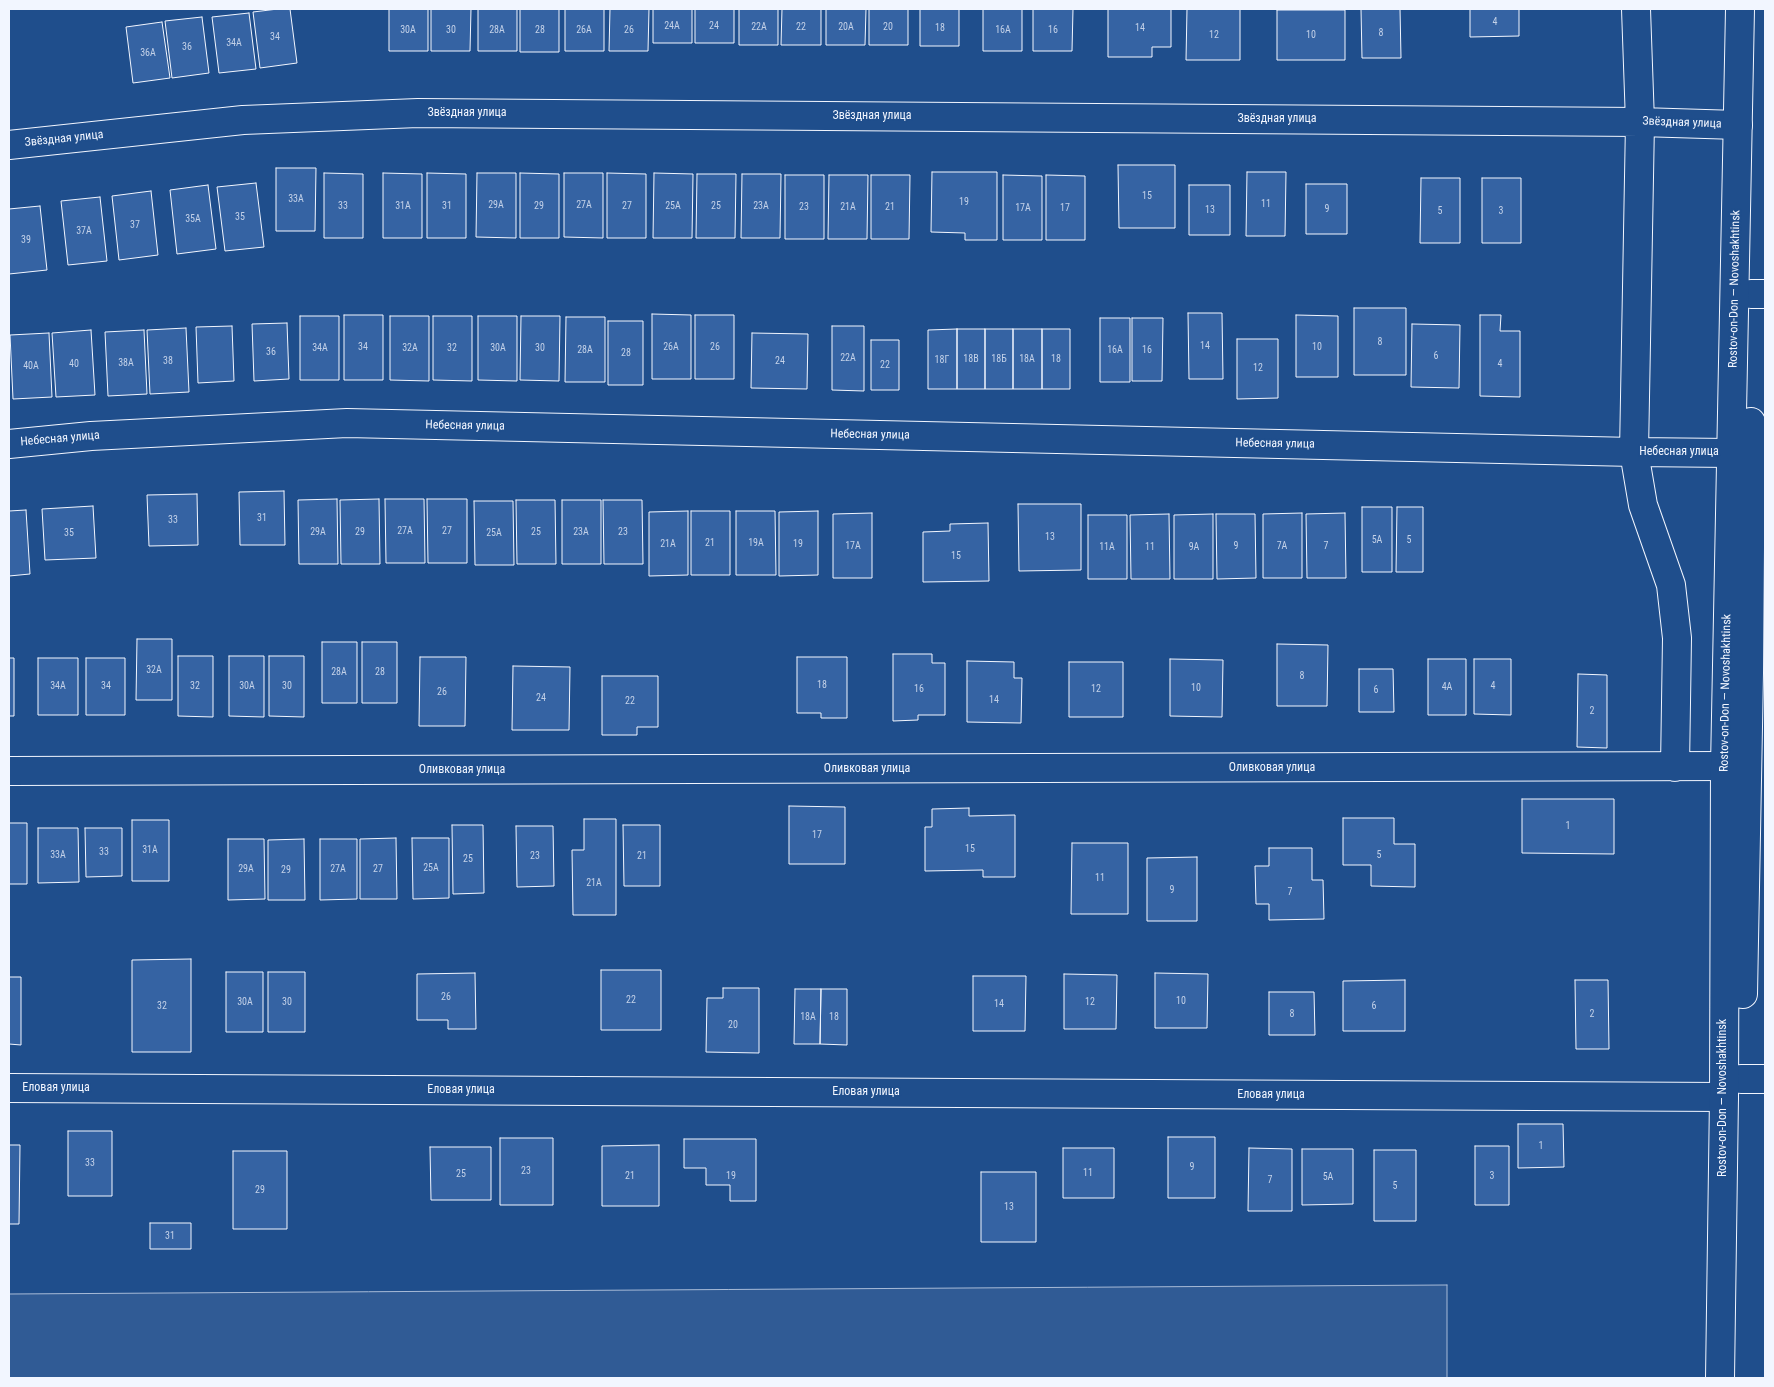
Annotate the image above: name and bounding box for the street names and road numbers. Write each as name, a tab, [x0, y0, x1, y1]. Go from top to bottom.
street label: Звёздная улица	[427, 106, 507, 120]
street label: Звёздная улица	[832, 109, 912, 123]
street label: Звёздная улица	[1237, 112, 1317, 126]
street label: Звёздная улица	[1642, 114, 1722, 132]
street label: Звёздная улица	[24, 128, 104, 150]
street label: Rostov-on-Don — Novoshakhtinsk	[1726, 210, 1744, 368]
street label: Небесная улица	[425, 418, 505, 434]
street label: Небесная улица	[830, 427, 910, 443]
street label: Небесная улица	[20, 428, 100, 450]
street label: Небесная улица	[1235, 436, 1315, 452]
street label: Небесная улица	[1639, 445, 1719, 459]
street label: Rostov-on-Don — Novoshakhtinsk	[1717, 614, 1735, 772]
street label: Оливковая улица	[1229, 761, 1315, 775]
street label: Оливковая улица	[824, 762, 910, 776]
street label: Оливковая улица	[419, 763, 505, 777]
street label: Rostov-on-Don — Novoshakhtinsk	[1716, 1019, 1730, 1177]
street label: Еловая улица	[22, 1081, 90, 1095]
street label: Еловая улица	[427, 1083, 495, 1097]
street label: Еловая улица	[832, 1085, 900, 1099]
street label: Еловая улица	[1237, 1088, 1305, 1102]

